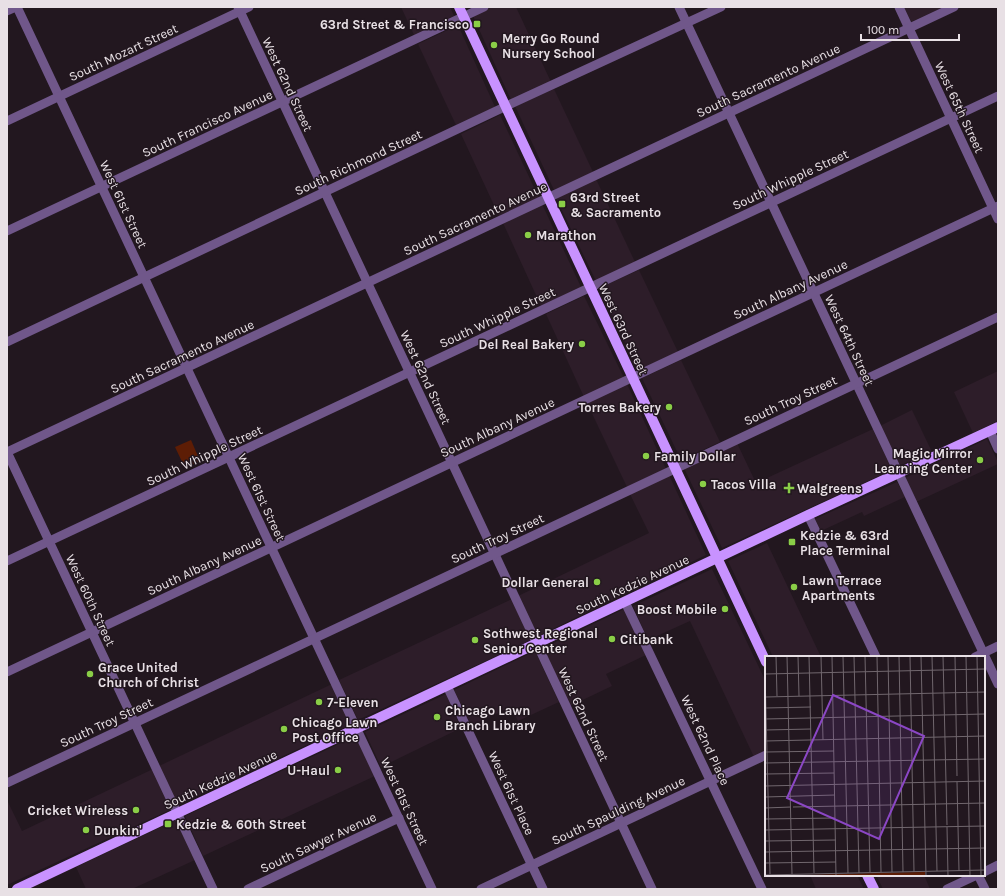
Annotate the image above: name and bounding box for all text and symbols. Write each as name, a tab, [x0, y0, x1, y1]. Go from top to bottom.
scale bar	[861, 16, 959, 42]
place label: 63rd Street & Francisco	[320, 17, 469, 32]
marker: 63rd Street & Francisco	[472, 19, 482, 29]
street label: South Mozart Street	[66, 21, 180, 84]
text: 100 m	[867, 23, 899, 37]
place label: Merry Go Round Nursery School	[502, 31, 600, 61]
street label: West 62nd Street	[259, 35, 316, 134]
marker: Merry Go Round Nursery School	[489, 40, 499, 50]
street label: South Sacramento Avenue	[694, 40, 843, 120]
street label: West 65th Street	[932, 59, 987, 155]
street label: South Francisco Avenue	[140, 86, 275, 160]
street label: South Richmond Street	[292, 126, 424, 199]
street label: South Whipple Street	[730, 146, 851, 213]
street label: West 61st Street	[97, 158, 150, 250]
street label: South Sacramento Avenue	[401, 178, 550, 258]
place label: 63rd Street & Sacramento	[570, 190, 661, 220]
marker: 63rd Street & Sacramento	[557, 199, 567, 209]
place label: Marathon	[536, 228, 596, 243]
marker: Marathon	[523, 230, 533, 240]
street label: South Albany Avenue	[731, 256, 850, 323]
street label: West 63rd Street	[596, 281, 651, 377]
street label: South Whipple Street	[437, 284, 558, 351]
street label: West 64th Street	[822, 292, 877, 388]
street label: South Sacramento Avenue	[108, 316, 257, 396]
street label: West 62nd Street	[397, 328, 454, 427]
place label: Del Real Bakery	[479, 337, 574, 352]
marker: Del Real Bakery	[577, 339, 587, 349]
street label: South Troy Street	[741, 372, 839, 429]
street label: South Albany Avenue	[438, 394, 557, 461]
place label: Torres Bakery	[578, 400, 661, 415]
marker: Torres Bakery	[664, 402, 674, 412]
street label: South Whipple Street	[144, 422, 265, 489]
place label: Magic Mirror Learning Center	[874, 446, 973, 476]
place label: Family Dollar	[654, 449, 737, 464]
street label: West 61st Street	[235, 451, 288, 543]
marker: Family Dollar	[641, 451, 651, 461]
marker: Magic Mirror Learning Center	[975, 455, 985, 465]
place label: Tacos Villa	[711, 477, 776, 492]
marker: Tacos Villa	[698, 479, 708, 489]
place label: Walgreens	[797, 481, 862, 496]
marker: Walgreens	[784, 483, 794, 493]
street label: South Troy Street	[448, 510, 546, 567]
place label: Kedzie & 63rd Place Terminal	[800, 528, 890, 558]
street label: South Albany Avenue	[145, 532, 264, 599]
marker: Kedzie & 63rd Place Terminal	[787, 537, 797, 547]
street label: South Kedzie Avenue	[573, 551, 692, 617]
street label: West 60th Street	[63, 552, 118, 649]
place label: Lawn Terrace Apartments	[802, 573, 882, 603]
place label: Dollar General	[501, 575, 589, 590]
marker: Dollar General	[592, 577, 602, 587]
marker: Lawn Terrace Apartments	[789, 582, 799, 592]
place label: Boost Mobile	[637, 602, 717, 617]
marker: Boost Mobile	[720, 604, 730, 614]
place label: Sothwest Regional Senior Center	[483, 626, 598, 656]
place label: Citibank	[620, 632, 674, 647]
marker: Citibank	[607, 634, 617, 644]
marker: Sothwest Regional Senior Center	[470, 635, 480, 645]
inset map	[765, 656, 985, 876]
place label: Grace United Church of Christ	[98, 660, 199, 690]
street label: West 62nd Street	[555, 665, 612, 764]
marker: Grace United Church of Christ	[85, 669, 95, 679]
street label: West 62nd Place	[678, 693, 733, 788]
street label: South Troy Street	[57, 694, 155, 751]
place label: 7-Eleven	[327, 695, 379, 710]
marker: 7-Eleven	[314, 697, 324, 707]
place label: Chicago Lawn Branch Library	[445, 703, 536, 733]
marker: Chicago Lawn Branch Library	[432, 712, 442, 722]
place label: Chicago Lawn Post Office	[292, 715, 377, 745]
marker: Chicago Lawn Post Office	[279, 724, 289, 734]
street label: South Kedzie Avenue	[161, 746, 280, 812]
street label: West 61st Place	[486, 749, 538, 838]
street label: West 61st Street	[378, 755, 431, 847]
place label: U-Haul	[287, 763, 330, 778]
marker: U-Haul	[333, 765, 343, 775]
street label: South Spaulding Avenue	[549, 773, 688, 848]
place label: Cricket Wireless	[27, 803, 128, 818]
marker: Cricket Wireless	[131, 805, 141, 815]
street label: South Sawyer Avenue	[258, 809, 379, 876]
place label: Kedzie & 60th Street	[176, 817, 306, 832]
marker: Kedzie & 60th Street	[163, 819, 173, 829]
place label: Dunkin'	[94, 823, 142, 838]
marker: Dunkin'	[81, 825, 91, 835]

